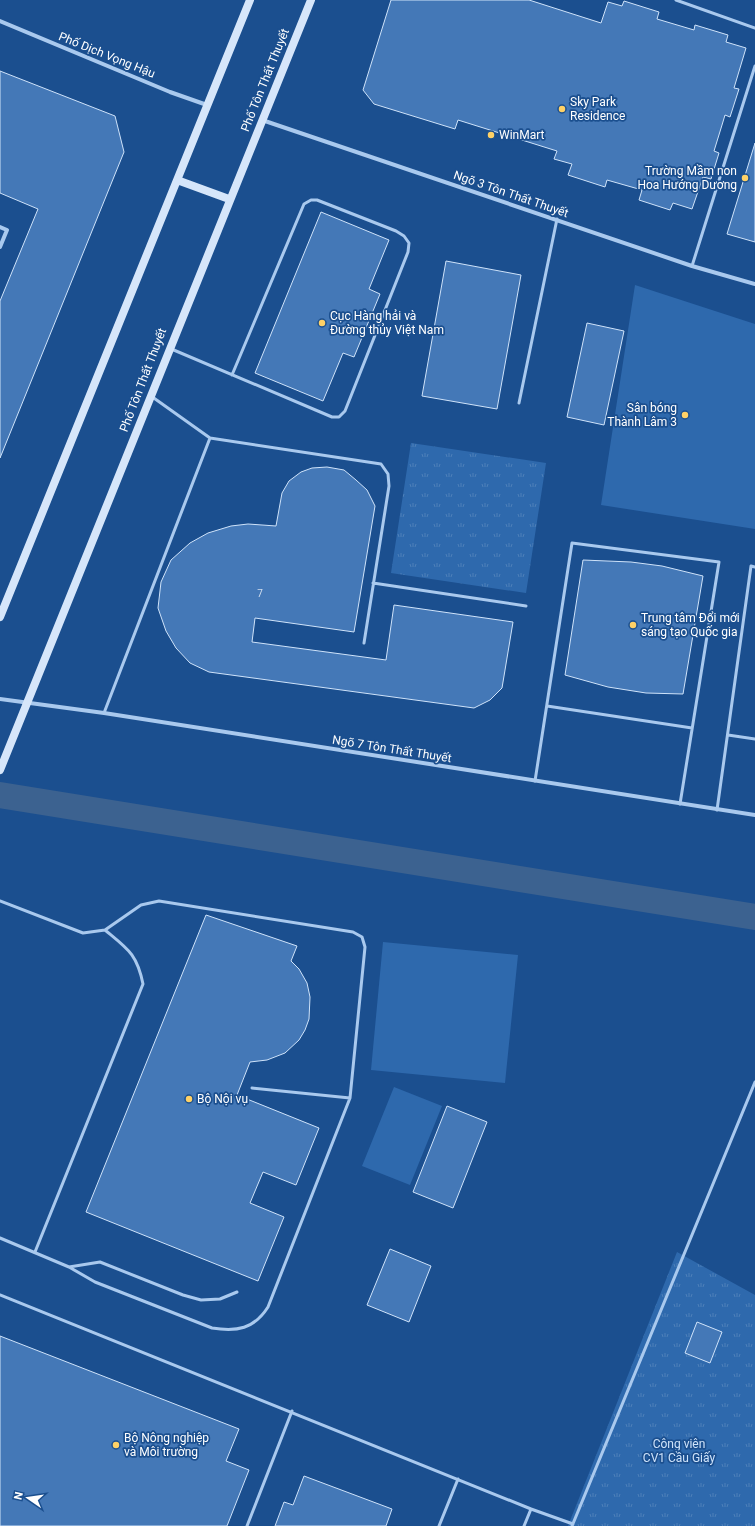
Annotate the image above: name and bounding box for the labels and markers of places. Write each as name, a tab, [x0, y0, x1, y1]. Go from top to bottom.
place label: Sky Park Residence	[570, 95, 625, 123]
marker: Sky Park Residence	[557, 104, 567, 114]
place label: WinMart	[499, 128, 545, 142]
marker: WinMart	[486, 130, 496, 140]
place label: Trường Mầm non Hoa Hướng Dương	[637, 164, 737, 192]
marker: Trường Mầm non Hoa Hướng Dương	[740, 173, 750, 183]
place label: Cục Hàng hải và Đường thủy Việt Nam	[330, 309, 444, 337]
marker: Cục Hàng hải và Đường thủy Việt Nam	[317, 318, 327, 328]
place label: Sân bóng Thành Lâm 3	[607, 401, 677, 429]
marker: Sân bóng Thành Lâm 3	[680, 410, 690, 420]
place label: Trung tâm Đổi mới sáng tạo Quốc gia	[641, 611, 740, 639]
marker: Trung tâm Đổi mới sáng tạo Quốc gia	[628, 620, 638, 630]
place label: Bộ Nội vụ	[197, 1092, 248, 1106]
marker: Bộ Nội vụ	[184, 1094, 194, 1104]
place label: Bộ Nông nghiệp và Môi trường	[124, 1431, 209, 1459]
marker: Bộ Nông nghiệp và Môi trường	[111, 1440, 121, 1450]

